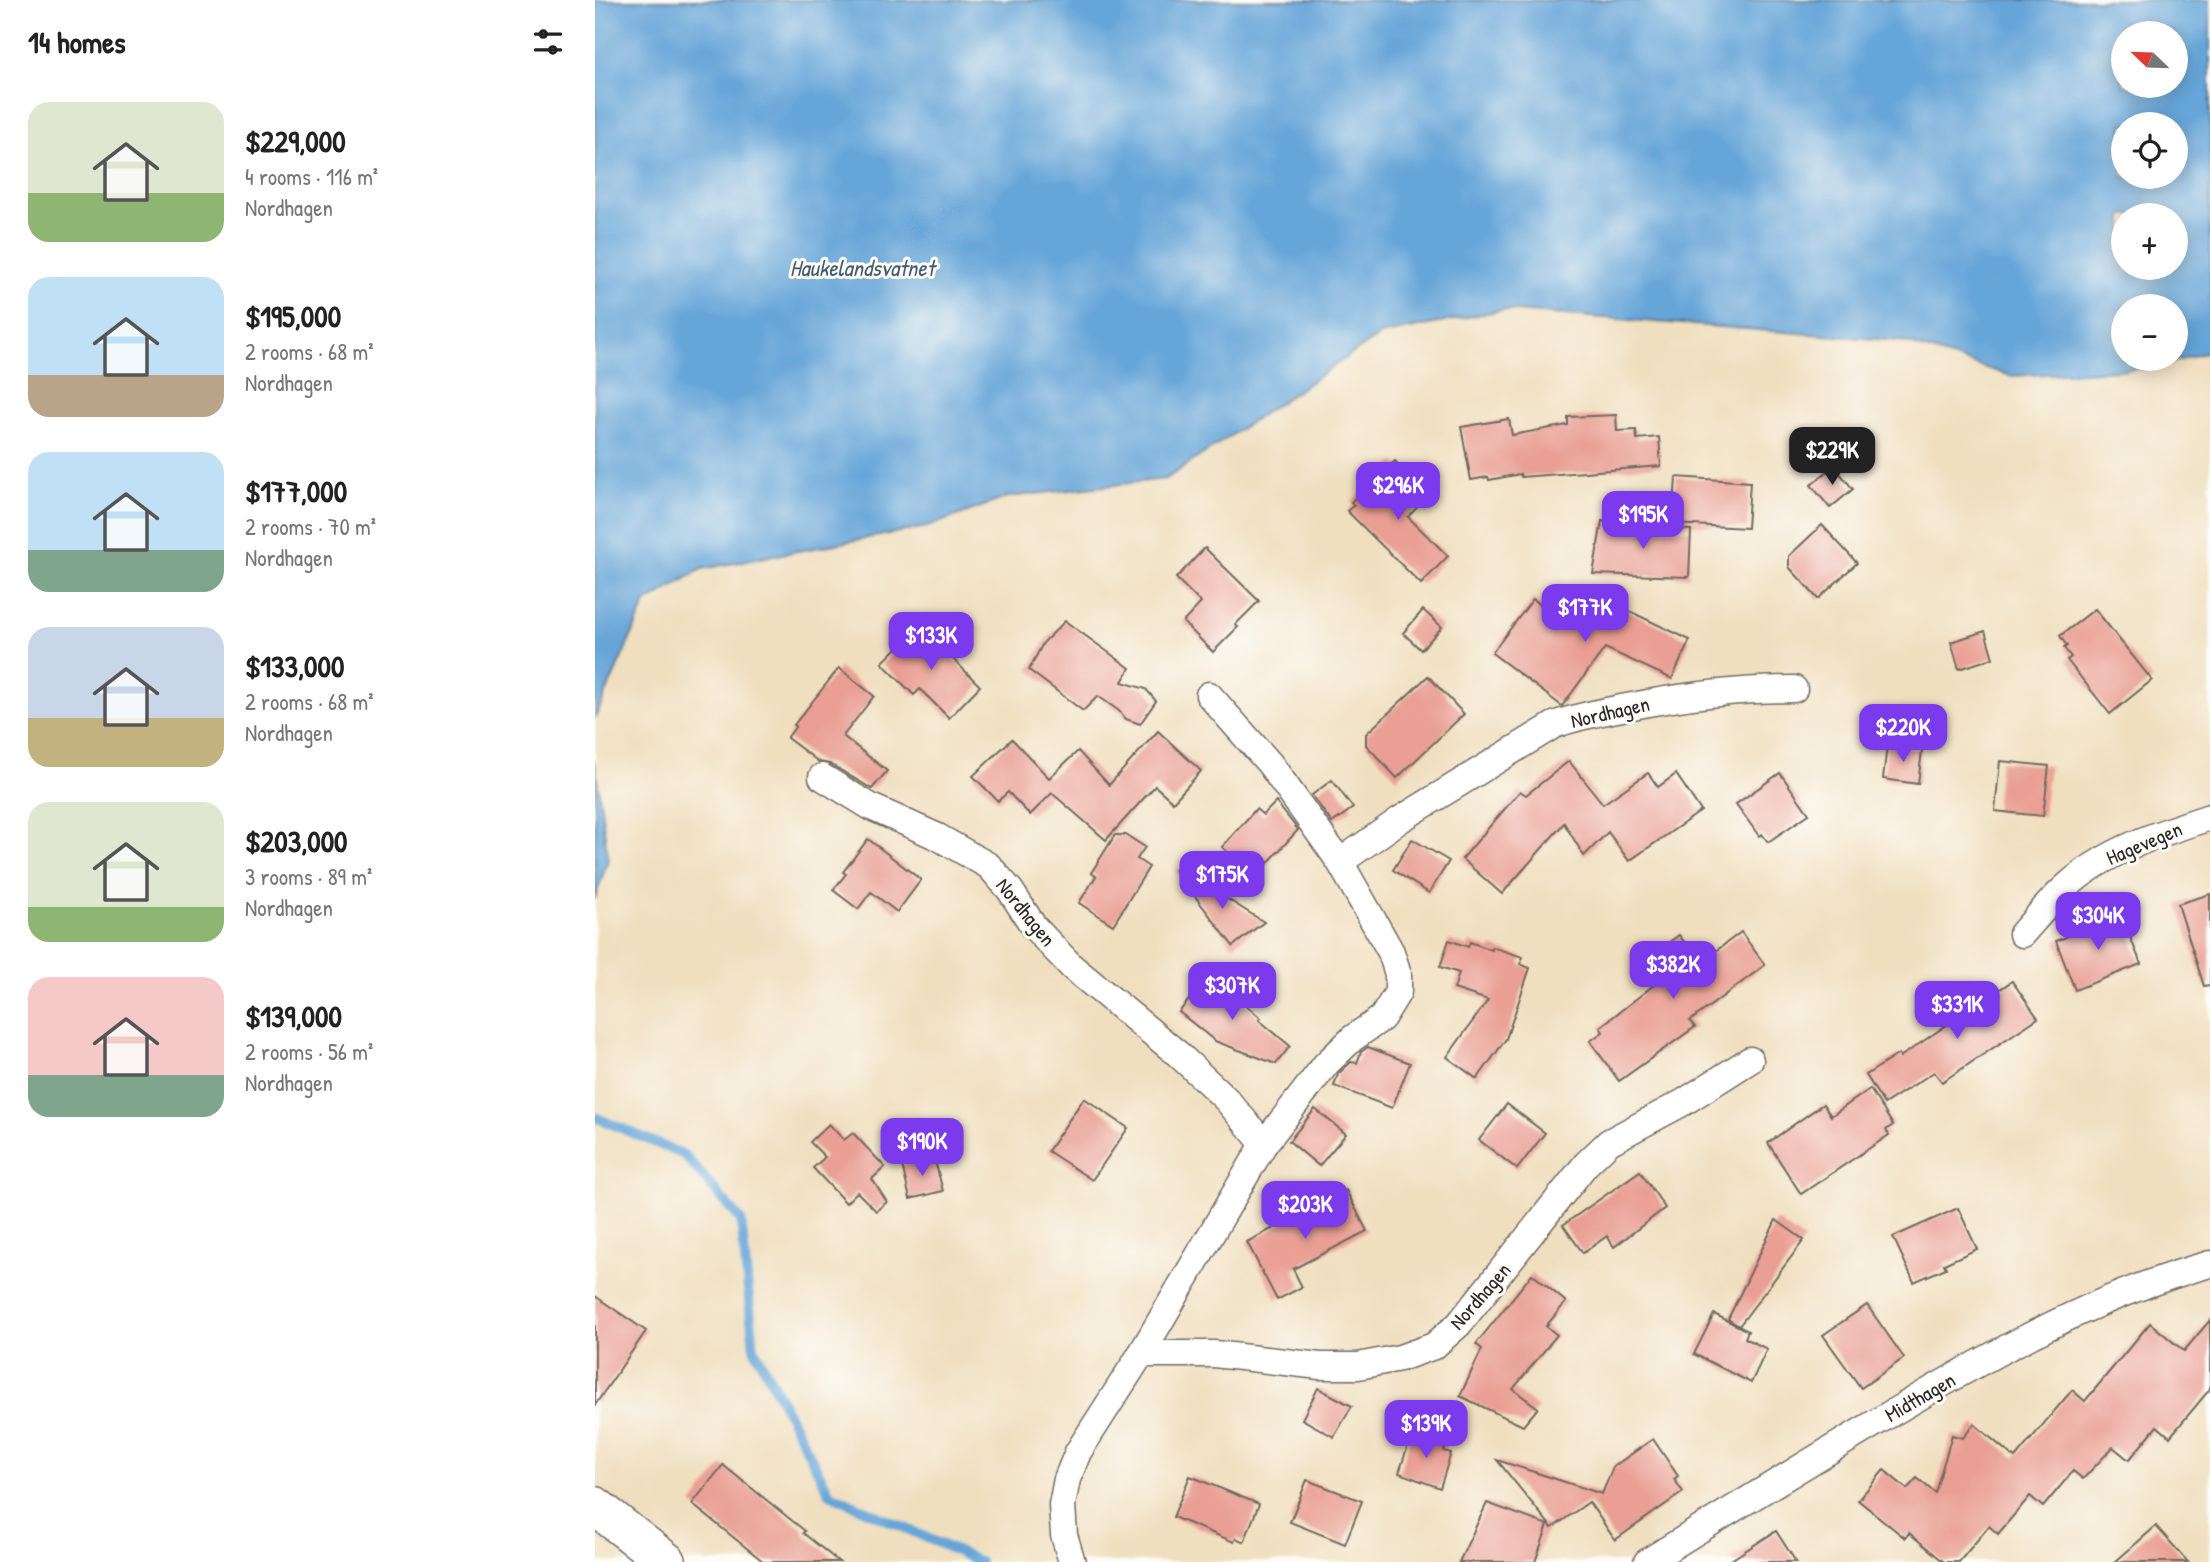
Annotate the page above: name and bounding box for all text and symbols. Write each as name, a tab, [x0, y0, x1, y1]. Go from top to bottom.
north arrow	[2111, 21, 2187, 98]
map controls	[2111, 21, 2188, 371]
text: 14 homes	[28, 22, 126, 62]
icon: filters	[529, 23, 567, 61]
button: locate	[2111, 112, 2188, 189]
text: $229,000	[245, 121, 346, 161]
icon: home	[84, 130, 168, 214]
text: 4 rooms · 116 m²	[245, 161, 378, 192]
text: Nordhagen	[245, 192, 333, 223]
button: +	[2111, 203, 2188, 280]
water label: Haukelandsvatnet	[790, 252, 937, 283]
button: −	[2111, 294, 2188, 371]
text: $195,000	[245, 296, 341, 336]
icon: home	[84, 305, 168, 389]
text: 2 rooms · 68 m²	[245, 336, 373, 367]
text: Nordhagen	[245, 367, 333, 398]
pin: $229K	[1783, 428, 1881, 487]
text: $229K	[1805, 434, 1859, 465]
pin: $296K	[1349, 462, 1447, 522]
text: $296K	[1372, 469, 1424, 500]
text: $177,000	[245, 471, 347, 511]
icon: home	[84, 480, 168, 564]
pin: $195K	[1594, 491, 1692, 551]
text: $195K	[1618, 498, 1668, 529]
text: 2 rooms · 70 m²	[245, 511, 376, 542]
text: Nordhagen	[245, 542, 333, 573]
pin: $177K	[1536, 584, 1634, 644]
text: $177K	[1558, 591, 1612, 622]
pin: $133K	[882, 612, 980, 672]
text: $133K	[905, 619, 957, 650]
text: $133,000	[245, 646, 344, 686]
icon: home	[84, 655, 168, 739]
text: 2 rooms · 68 m²	[245, 686, 373, 717]
street label: Nordhagen	[1568, 689, 1652, 735]
pin: $220K	[1854, 704, 1952, 764]
text: $220K	[1875, 711, 1931, 742]
text: Nordhagen	[245, 717, 333, 748]
street label: Hagevegen	[2102, 814, 2186, 872]
text: $203,000	[245, 821, 348, 861]
icon: home	[84, 830, 168, 914]
pin: $175K	[1173, 852, 1271, 911]
text: $175K	[1195, 858, 1249, 889]
text: 3 rooms · 89 m²	[245, 861, 372, 892]
street label: Nordhagen	[990, 872, 1062, 952]
text: Nordhagen	[245, 892, 333, 923]
pin: $304K	[2049, 892, 2147, 952]
text: $304K	[2072, 899, 2124, 930]
pin: $382K	[1624, 942, 1722, 1001]
text: $382K	[1646, 948, 1700, 979]
pin: $307K	[1183, 962, 1281, 1022]
text: $307K	[1204, 969, 1260, 1000]
pin: $331K	[1908, 982, 2006, 1041]
text: $331K	[1931, 988, 1983, 1019]
text: $139,000	[245, 996, 342, 1036]
icon: home	[84, 1005, 168, 1089]
text: 2 rooms · 56 m²	[245, 1036, 373, 1067]
text: Nordhagen	[245, 1067, 333, 1098]
pin: $190K	[873, 1118, 971, 1178]
text: $190K	[897, 1125, 947, 1156]
pin: $203K	[1256, 1182, 1354, 1241]
text: $203K	[1277, 1188, 1333, 1219]
street label: Nordhagen	[1443, 1256, 1517, 1336]
street label: Midthagen	[1879, 1365, 1961, 1429]
pin: $139K	[1377, 1400, 1475, 1460]
text: $139K	[1401, 1407, 1451, 1438]

